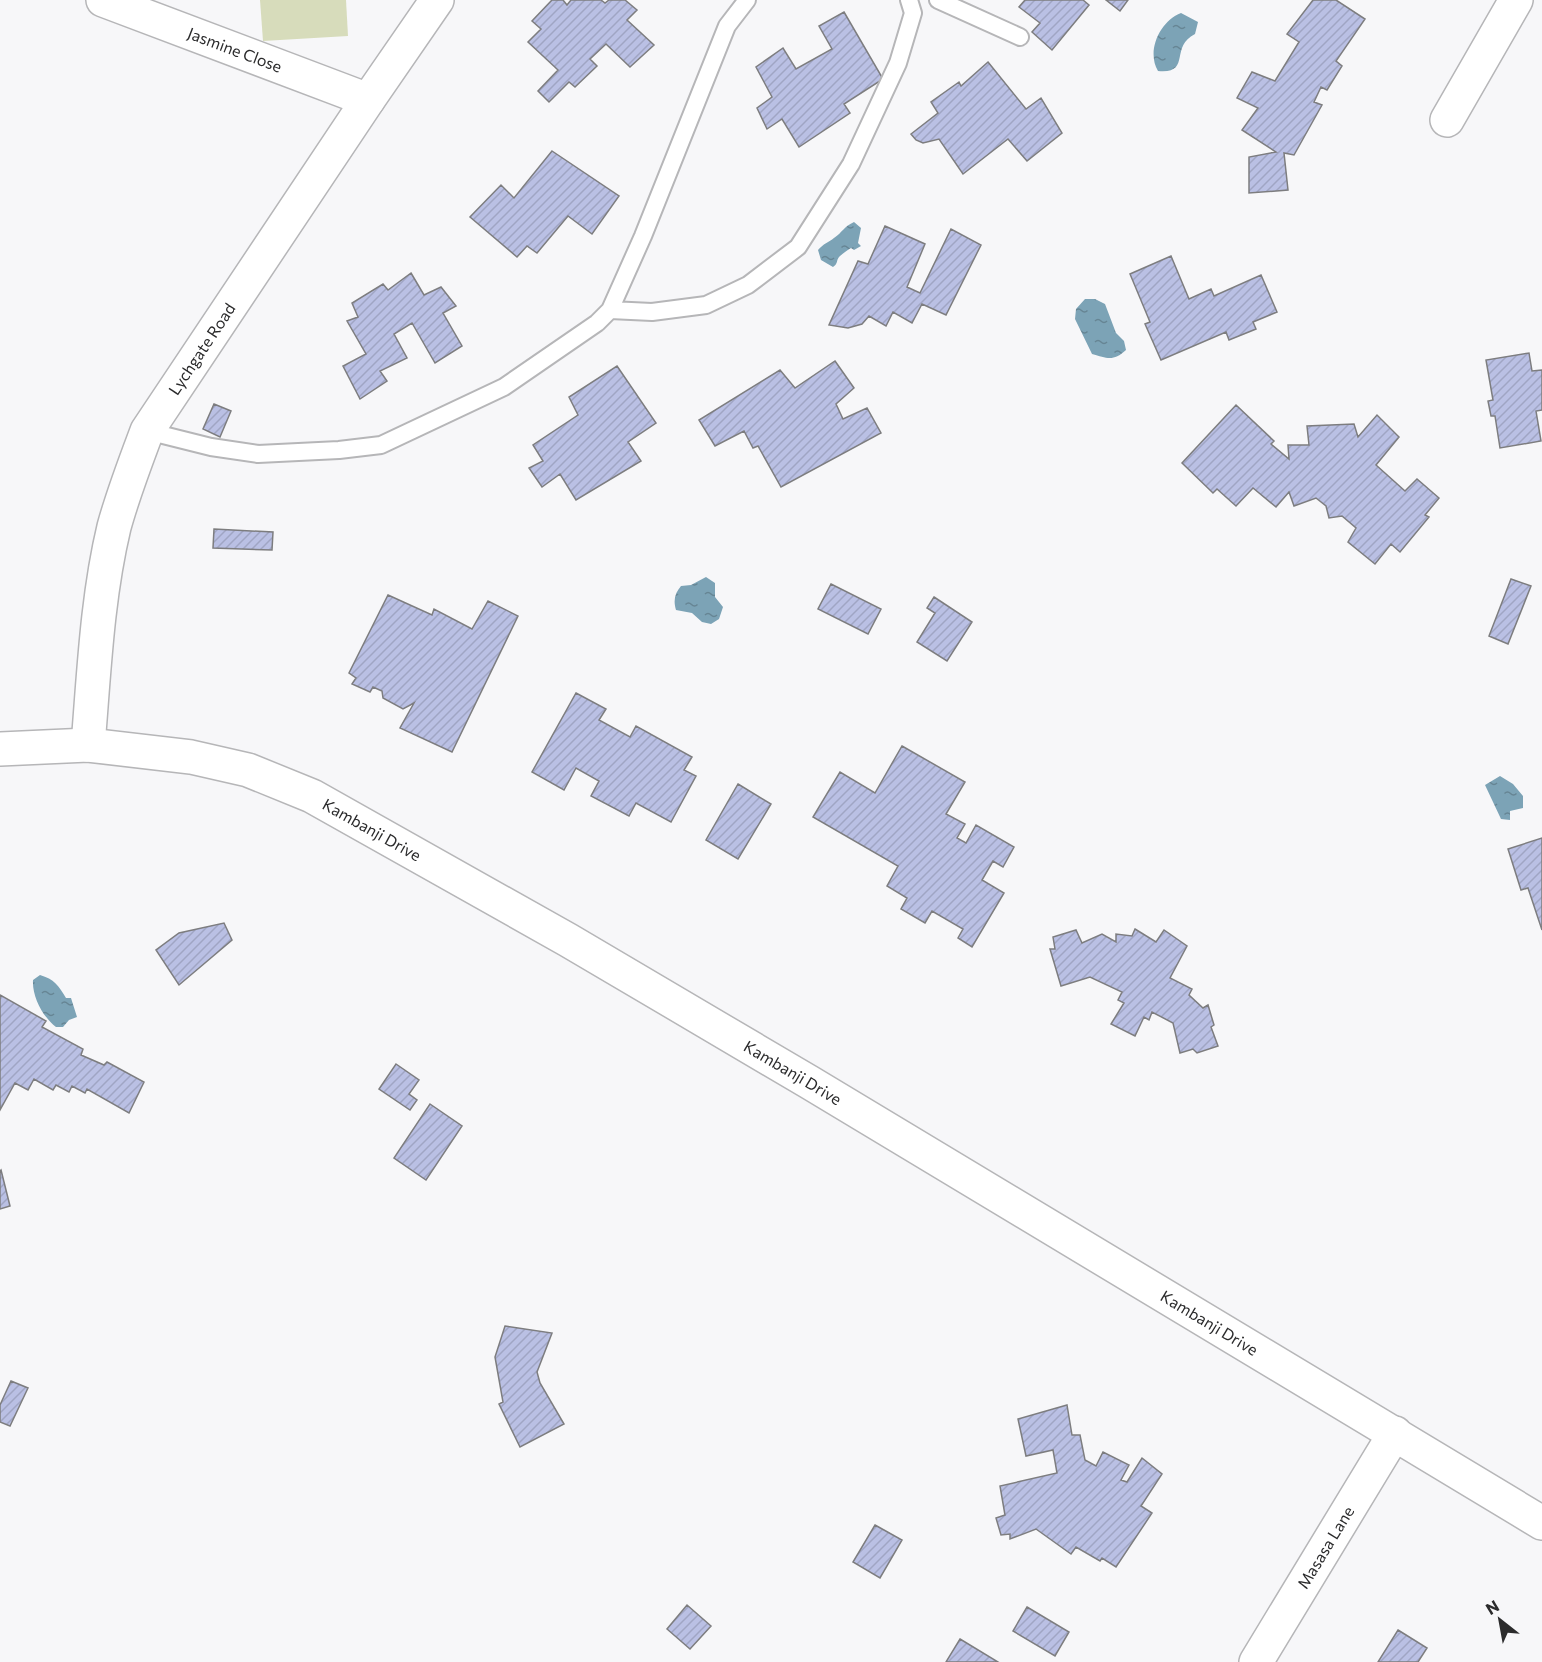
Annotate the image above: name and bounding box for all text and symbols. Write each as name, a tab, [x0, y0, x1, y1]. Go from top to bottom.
street label: Jasmine Close	[185, 23, 285, 76]
street label: Lychgate Road	[164, 299, 239, 398]
street label: Kambanji Drive	[319, 794, 425, 865]
street label: Kambanji Drive	[741, 1036, 845, 1108]
street label: Kambanji Drive	[1158, 1286, 1262, 1359]
street label: Masasa Lane	[1293, 1502, 1357, 1592]
north arrow	[1470, 1590, 1530, 1650]
text: N	[1482, 1595, 1502, 1618]

